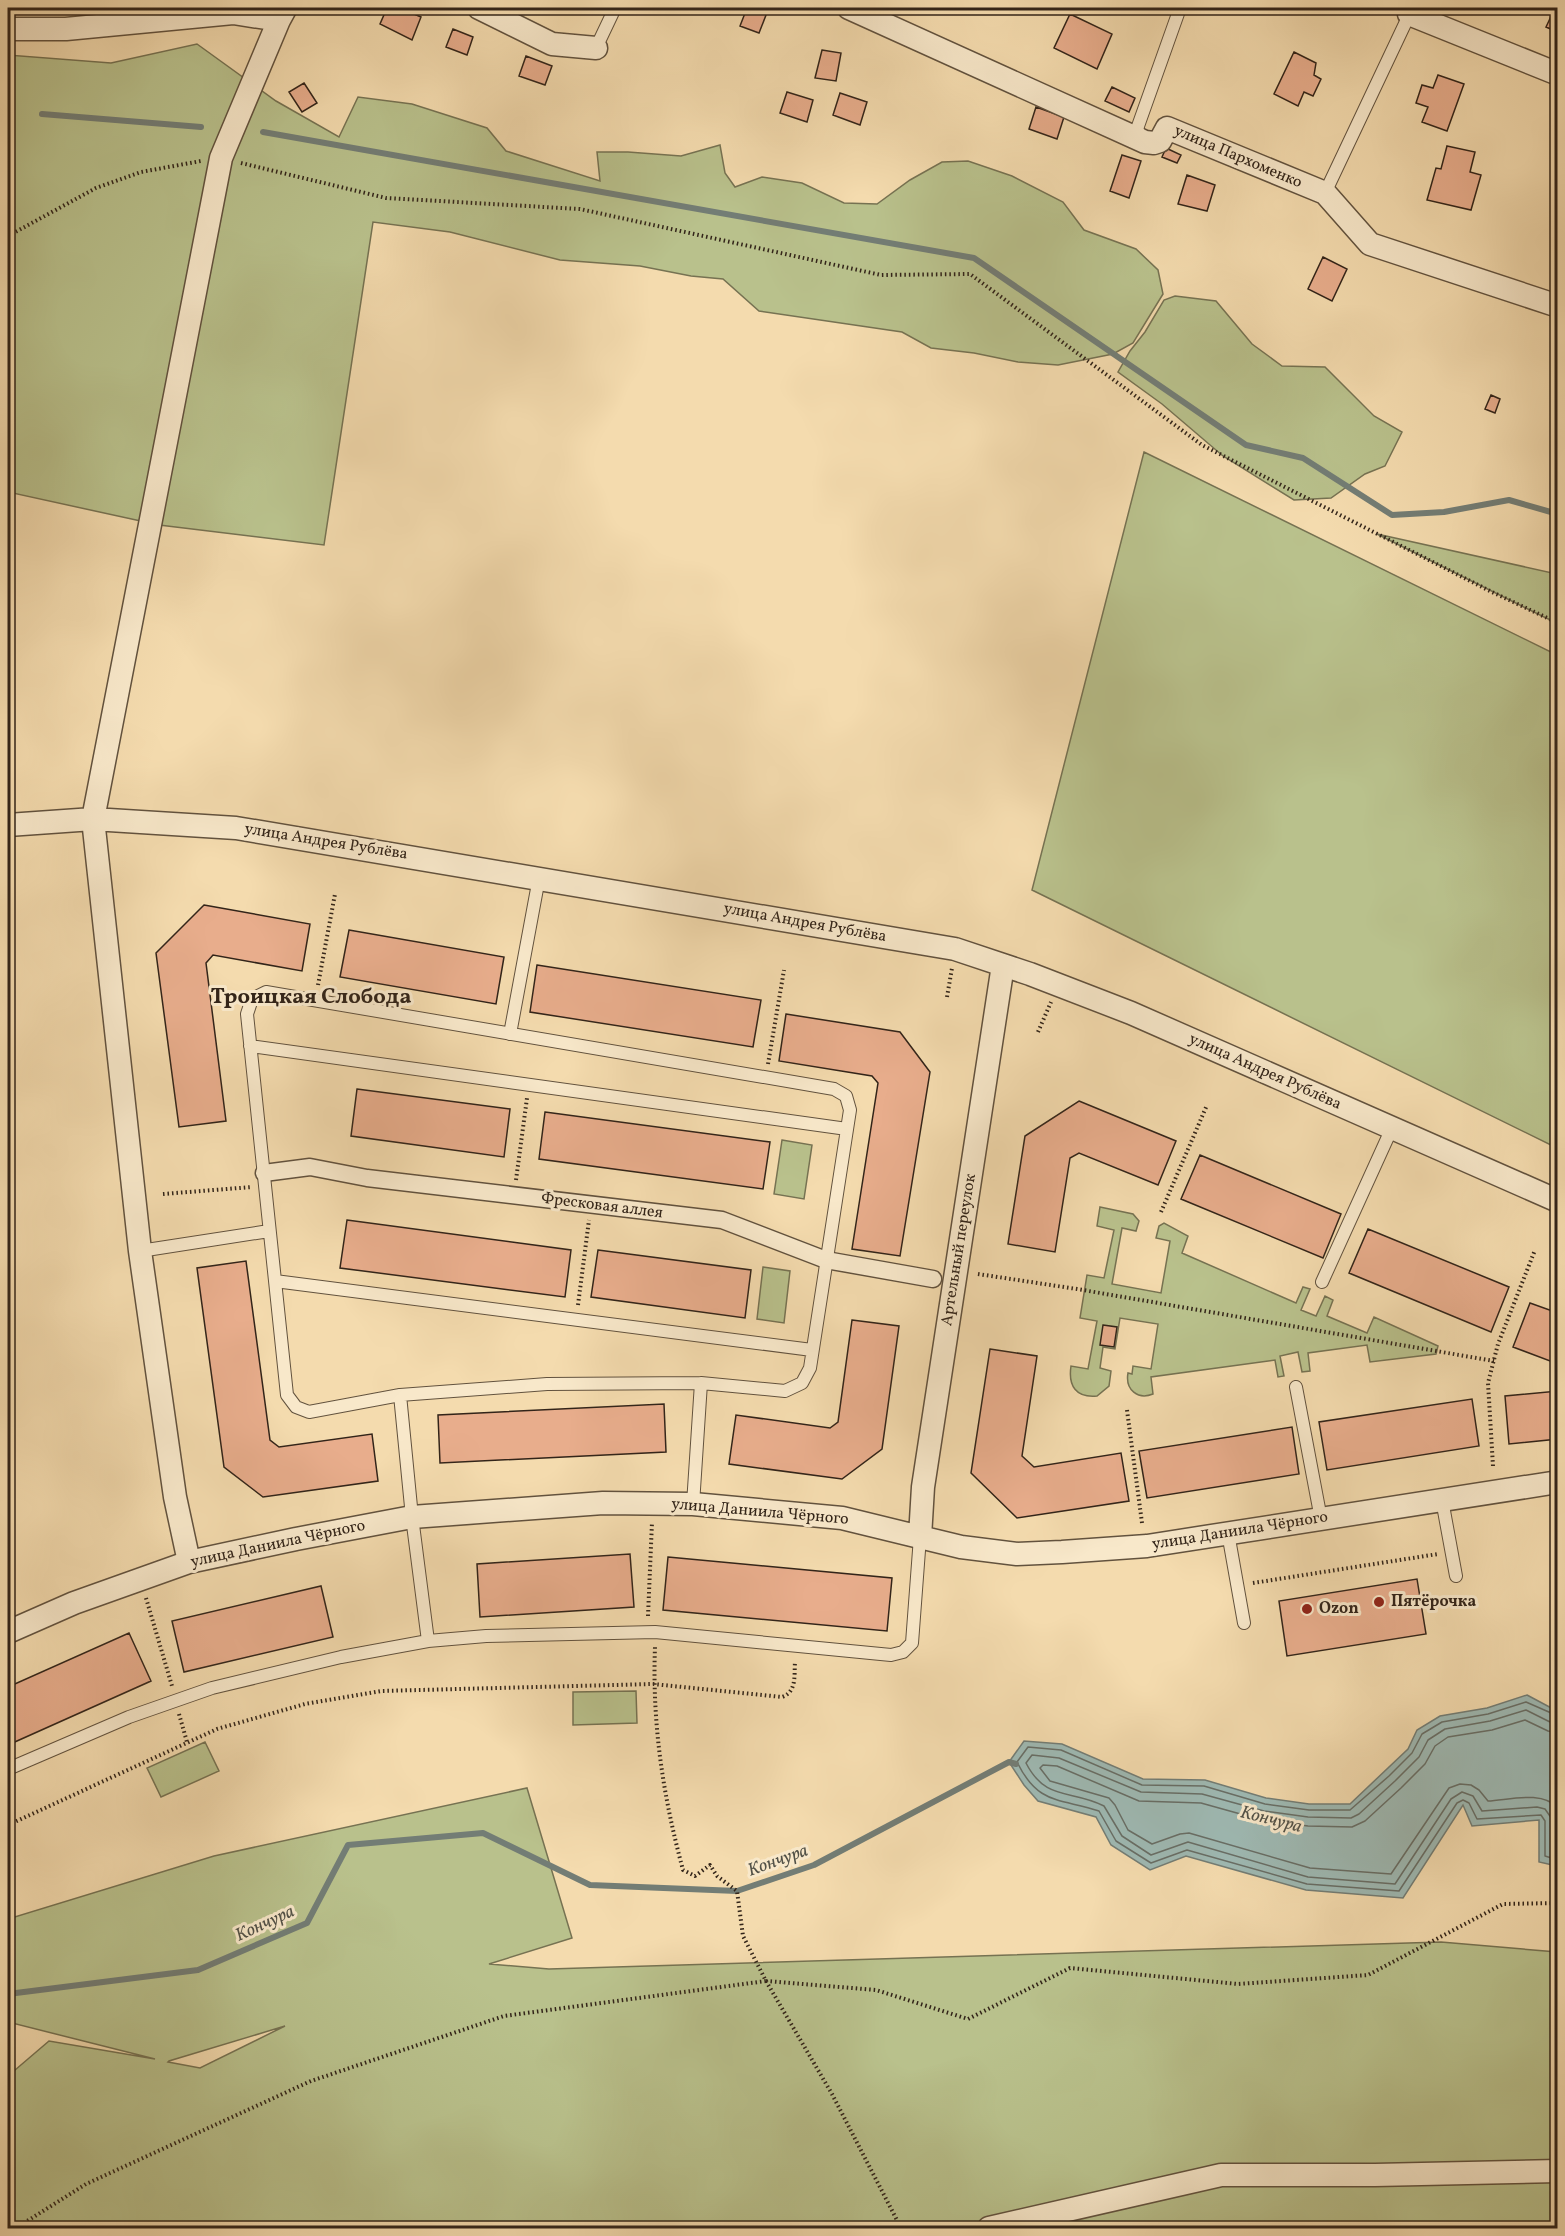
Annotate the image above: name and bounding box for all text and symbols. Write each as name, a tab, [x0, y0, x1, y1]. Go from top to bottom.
street label: улица Пархоменко	[1170, 120, 1306, 194]
street label: улица Андрея Рублёва	[243, 818, 409, 866]
street label: улица Андрея Рублёва	[722, 898, 888, 948]
district label: Троицкая Слобода	[211, 982, 411, 1013]
street label: улица Андрея Рублёва	[1185, 1028, 1345, 1116]
street label: Артельный переулок	[936, 1172, 982, 1328]
street label: Фресковая аллея	[540, 1188, 664, 1224]
street label: улица Даниила Чёрного	[670, 1493, 850, 1531]
street label: улица Даниила Чёрного	[1150, 1506, 1330, 1556]
street label: улица Даниила Чёрного	[189, 1515, 367, 1573]
place label: Пятёрочка	[1391, 1591, 1476, 1613]
marker: Пятёрочка	[1372, 1595, 1386, 1609]
place label: Ozon	[1319, 1598, 1359, 1620]
marker: Ozon	[1300, 1602, 1314, 1616]
water label: Кончура	[1238, 1800, 1304, 1840]
water label: Кончура	[744, 1839, 812, 1883]
water label: Кончура	[231, 1899, 299, 1949]

